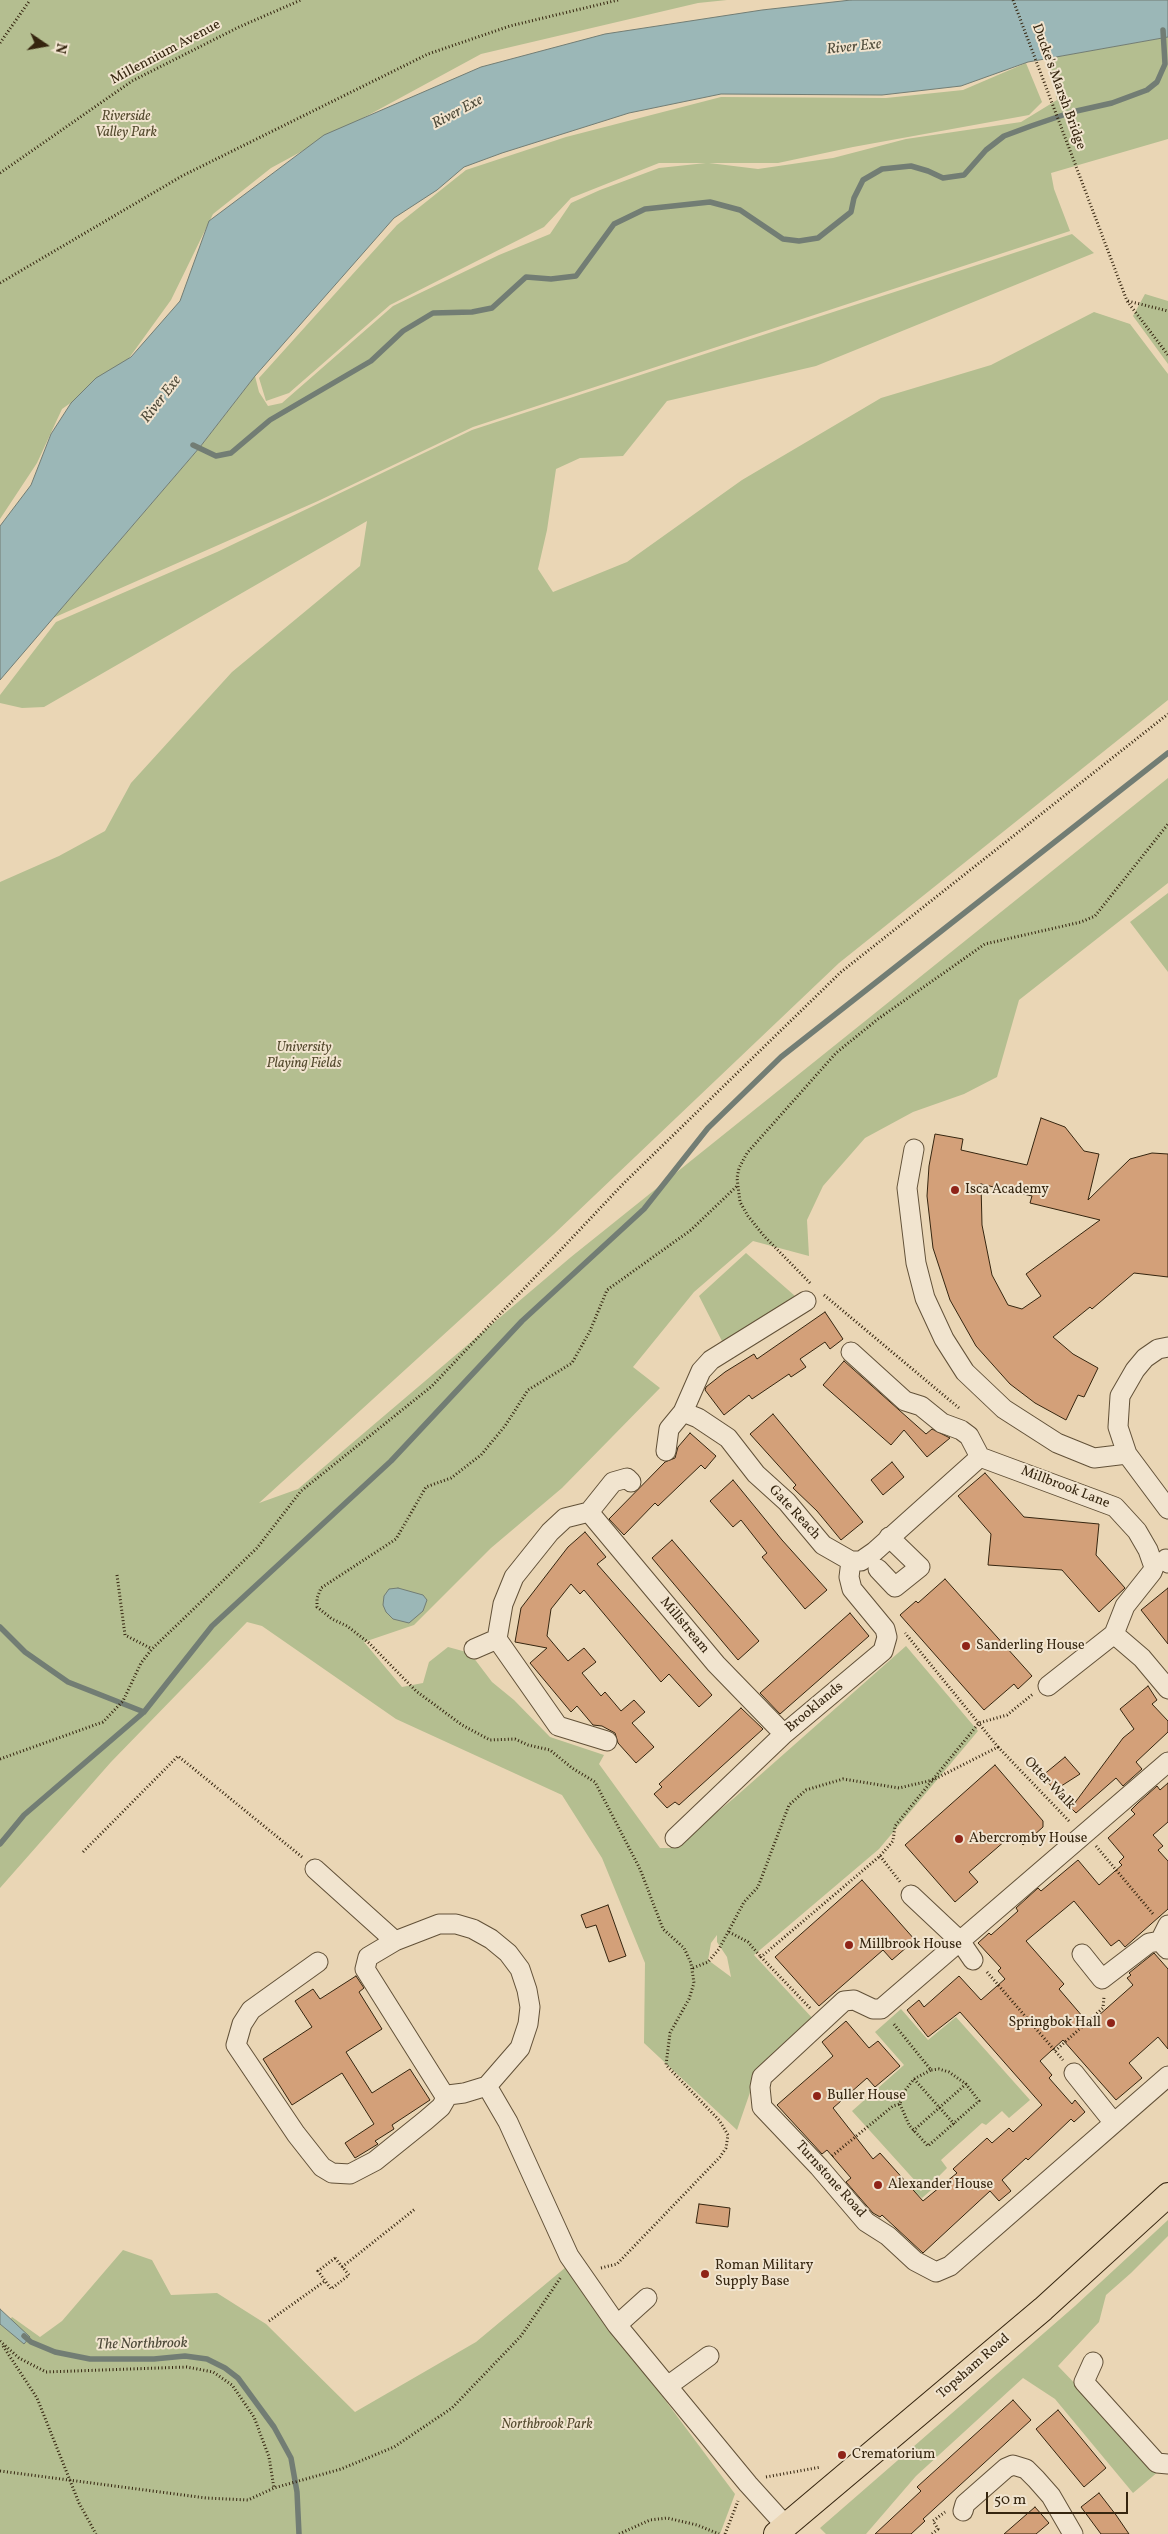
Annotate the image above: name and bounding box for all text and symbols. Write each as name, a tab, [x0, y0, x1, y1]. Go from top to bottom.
street label: Millennium Avenue	[108, 17, 224, 89]
north arrow	[20, 20, 70, 70]
street label: Ducke's Marsh Bridge	[1027, 22, 1089, 152]
water label: River Exe	[826, 36, 882, 60]
text: N	[50, 41, 71, 55]
water label: River Exe	[430, 92, 486, 134]
park label: Riverside Valley Park	[95, 109, 157, 142]
water label: River Exe	[138, 373, 186, 427]
park label: University Playing Fields	[266, 1040, 342, 1072]
place label: Isca Academy	[965, 1182, 1049, 1198]
marker: Isca Academy	[949, 1184, 961, 1196]
street label: Millbrook Lane	[1018, 1463, 1112, 1513]
street label: Gate Reach	[765, 1482, 823, 1544]
street label: Millstream	[656, 1594, 712, 1658]
place label: Sanderling House	[976, 1638, 1085, 1654]
marker: Sanderling House	[960, 1640, 972, 1652]
street label: Brooklands	[783, 1679, 847, 1737]
street label: Otter Walk	[1020, 1754, 1078, 1814]
place label: Abercromby House	[969, 1831, 1087, 1847]
marker: Abercromby House	[953, 1833, 965, 1845]
place label: Millbrook House	[859, 1937, 962, 1953]
marker: Millbrook House	[843, 1939, 855, 1951]
place label: Springbok Hall	[1008, 2015, 1101, 2031]
marker: Springbok Hall	[1105, 2017, 1117, 2029]
place label: Buller House	[827, 2088, 906, 2104]
marker: Buller House	[811, 2090, 823, 2102]
street label: Turnstone Road	[791, 2138, 869, 2222]
place label: Alexander House	[888, 2177, 993, 2193]
marker: Alexander House	[872, 2179, 884, 2191]
place label: Roman Military Supply Base	[715, 2258, 813, 2290]
marker: Roman Military Supply Base	[699, 2268, 711, 2280]
street label: Topsham Road	[934, 2331, 1014, 2403]
water label: The Northbrook	[96, 2335, 188, 2355]
park label: Northbrook Park	[501, 2417, 593, 2433]
place label: Crematorium	[852, 2447, 935, 2463]
marker: Crematorium	[836, 2449, 848, 2461]
scale bar	[988, 2482, 1130, 2514]
text: 50 m	[994, 2490, 1026, 2511]

